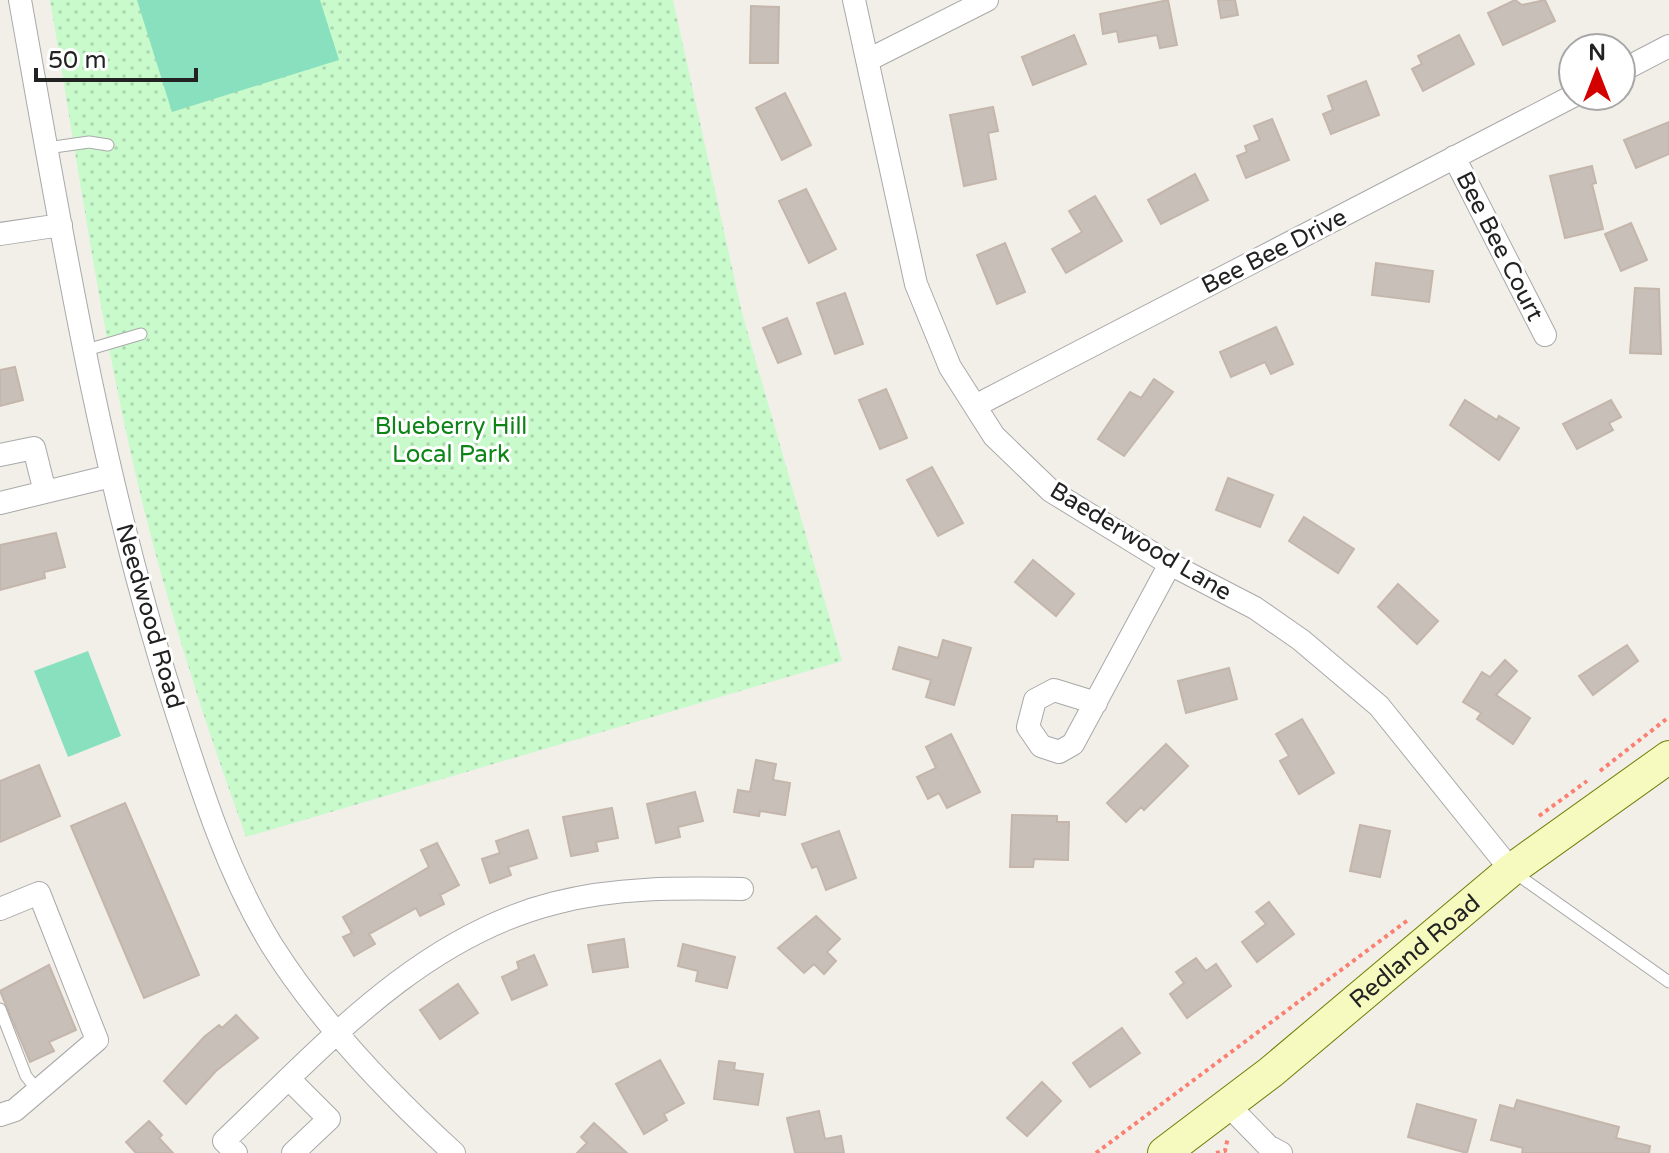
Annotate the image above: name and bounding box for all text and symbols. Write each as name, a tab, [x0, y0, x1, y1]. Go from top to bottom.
scale bar	[36, 32, 196, 82]
north arrow	[1557, 32, 1637, 112]
text: N	[1588, 40, 1606, 66]
text: 50 m	[48, 46, 106, 75]
street label: Bee Bee Court	[1449, 167, 1550, 326]
street label: Bee Bee Drive	[1197, 202, 1352, 300]
park label: Blueberry Hill Local Park	[375, 412, 527, 469]
street label: Baederwood Lane	[1045, 476, 1237, 607]
street label: Needwood Road	[109, 520, 190, 712]
street label: Redland Road	[1344, 888, 1486, 1015]

